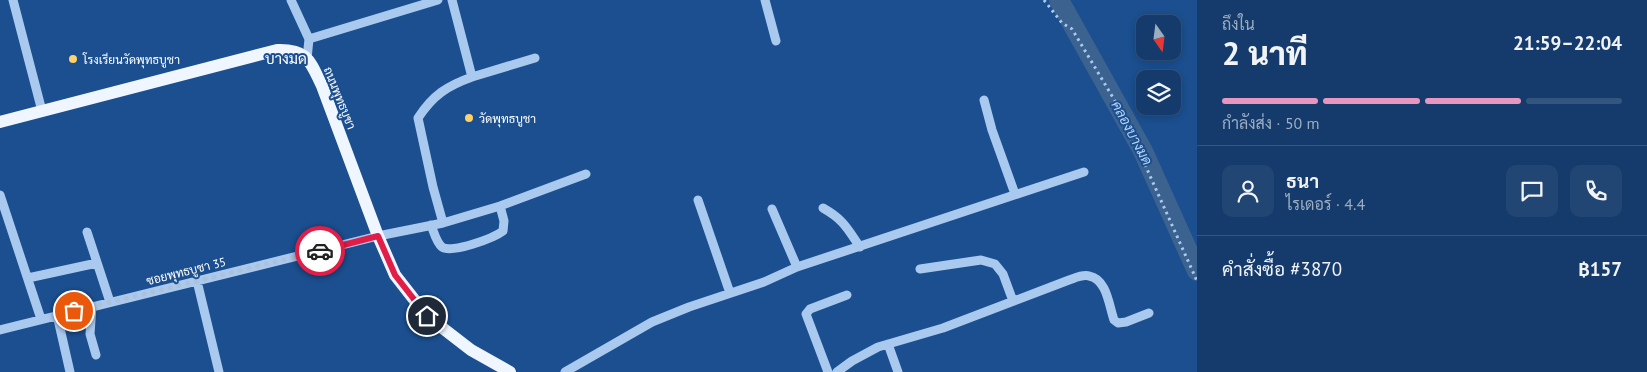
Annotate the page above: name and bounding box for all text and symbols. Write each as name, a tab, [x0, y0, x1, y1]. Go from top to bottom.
text: ถึงใน	[1222, 14, 1255, 34]
north arrow	[1136, 15, 1181, 60]
map controls	[1136, 15, 1181, 115]
text: 21:59–22:04	[1513, 31, 1622, 55]
text: 2 นาที	[1222, 32, 1308, 74]
district label: บางมด	[265, 49, 307, 68]
place label: โรงเรียนวัดพุทธบูชา	[82, 52, 180, 69]
marker: โรงเรียนวัดพุทธบูชา	[67, 53, 79, 65]
street label: ถนนพุทธบูชา	[319, 65, 359, 132]
button: layers	[1136, 70, 1181, 115]
water label: คลองบางมด	[1108, 98, 1156, 168]
place label: วัดพุทธบูชา	[479, 111, 536, 128]
marker: วัดพุทธบูชา	[463, 112, 475, 124]
text: กำลังส่ง · 50 m	[1222, 113, 1320, 133]
button: person	[1222, 165, 1274, 217]
button: chat	[1506, 165, 1558, 217]
button: phone	[1570, 165, 1622, 217]
text: ธนา	[1286, 169, 1319, 193]
text: ไรเดอร์ · 4.4	[1286, 194, 1365, 214]
courier	[295, 226, 345, 276]
icon: car	[306, 237, 334, 265]
street label: ซอยพุทธบูชา 35	[145, 254, 228, 290]
text: คำสั่งซื้อ #3870	[1222, 257, 1342, 281]
text: ฿157	[1578, 257, 1622, 281]
pin	[53, 290, 95, 332]
pin	[406, 295, 448, 337]
icon: bag	[60, 297, 88, 325]
icon: home	[413, 302, 441, 330]

